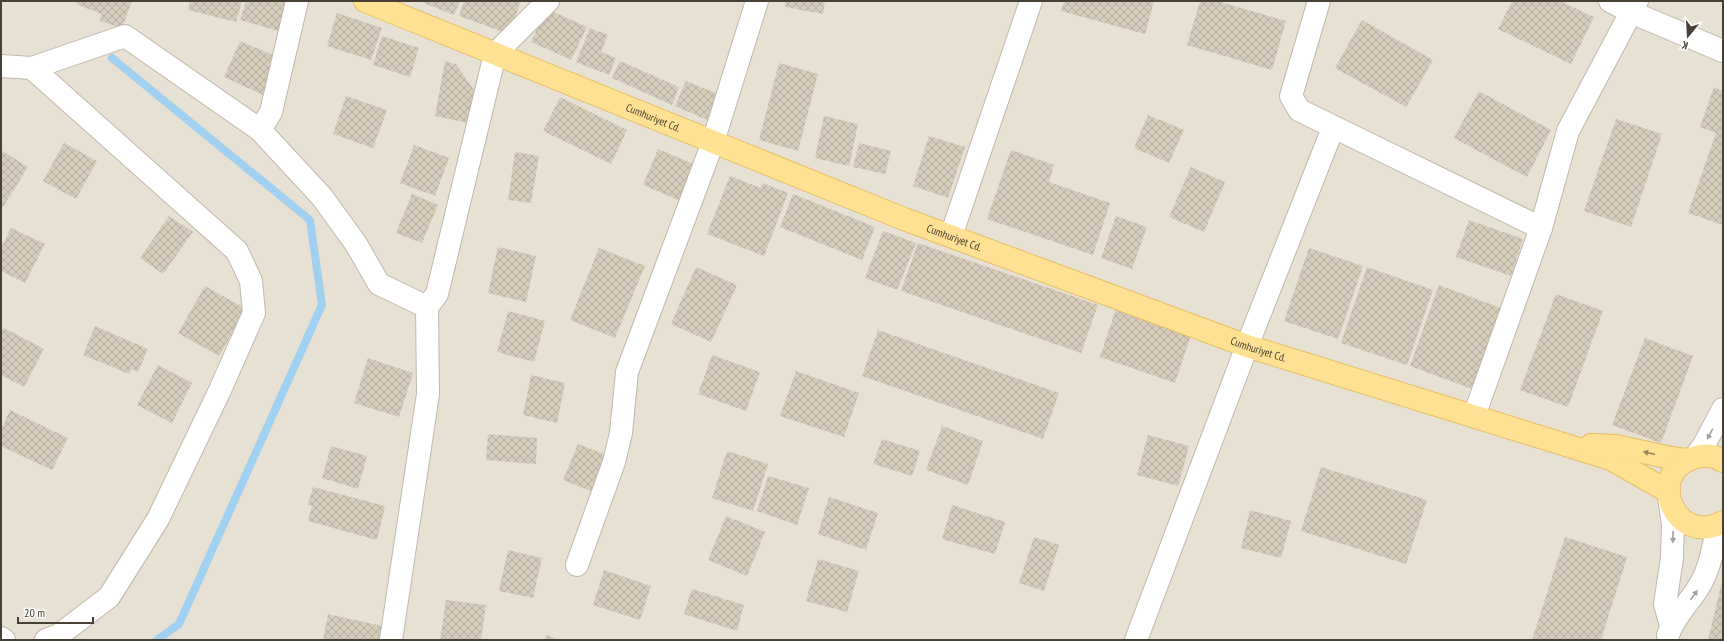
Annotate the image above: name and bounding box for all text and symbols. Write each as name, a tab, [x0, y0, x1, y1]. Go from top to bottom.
north arrow	[1668, 16, 1708, 56]
text: K	[1680, 38, 1690, 53]
street label: Cumhuriyet Cd.	[624, 100, 683, 135]
street label: Cumhuriyet Cd.	[925, 221, 984, 254]
street label: Cumhuriyet Cd.	[1229, 334, 1288, 365]
one-way arrow	[1707, 428, 1713, 439]
one-way arrow	[1642, 450, 1655, 456]
one-way arrow	[1670, 531, 1676, 544]
one-way arrow	[1689, 589, 1698, 600]
scale bar	[18, 599, 93, 625]
text: 20 m	[24, 605, 45, 620]

